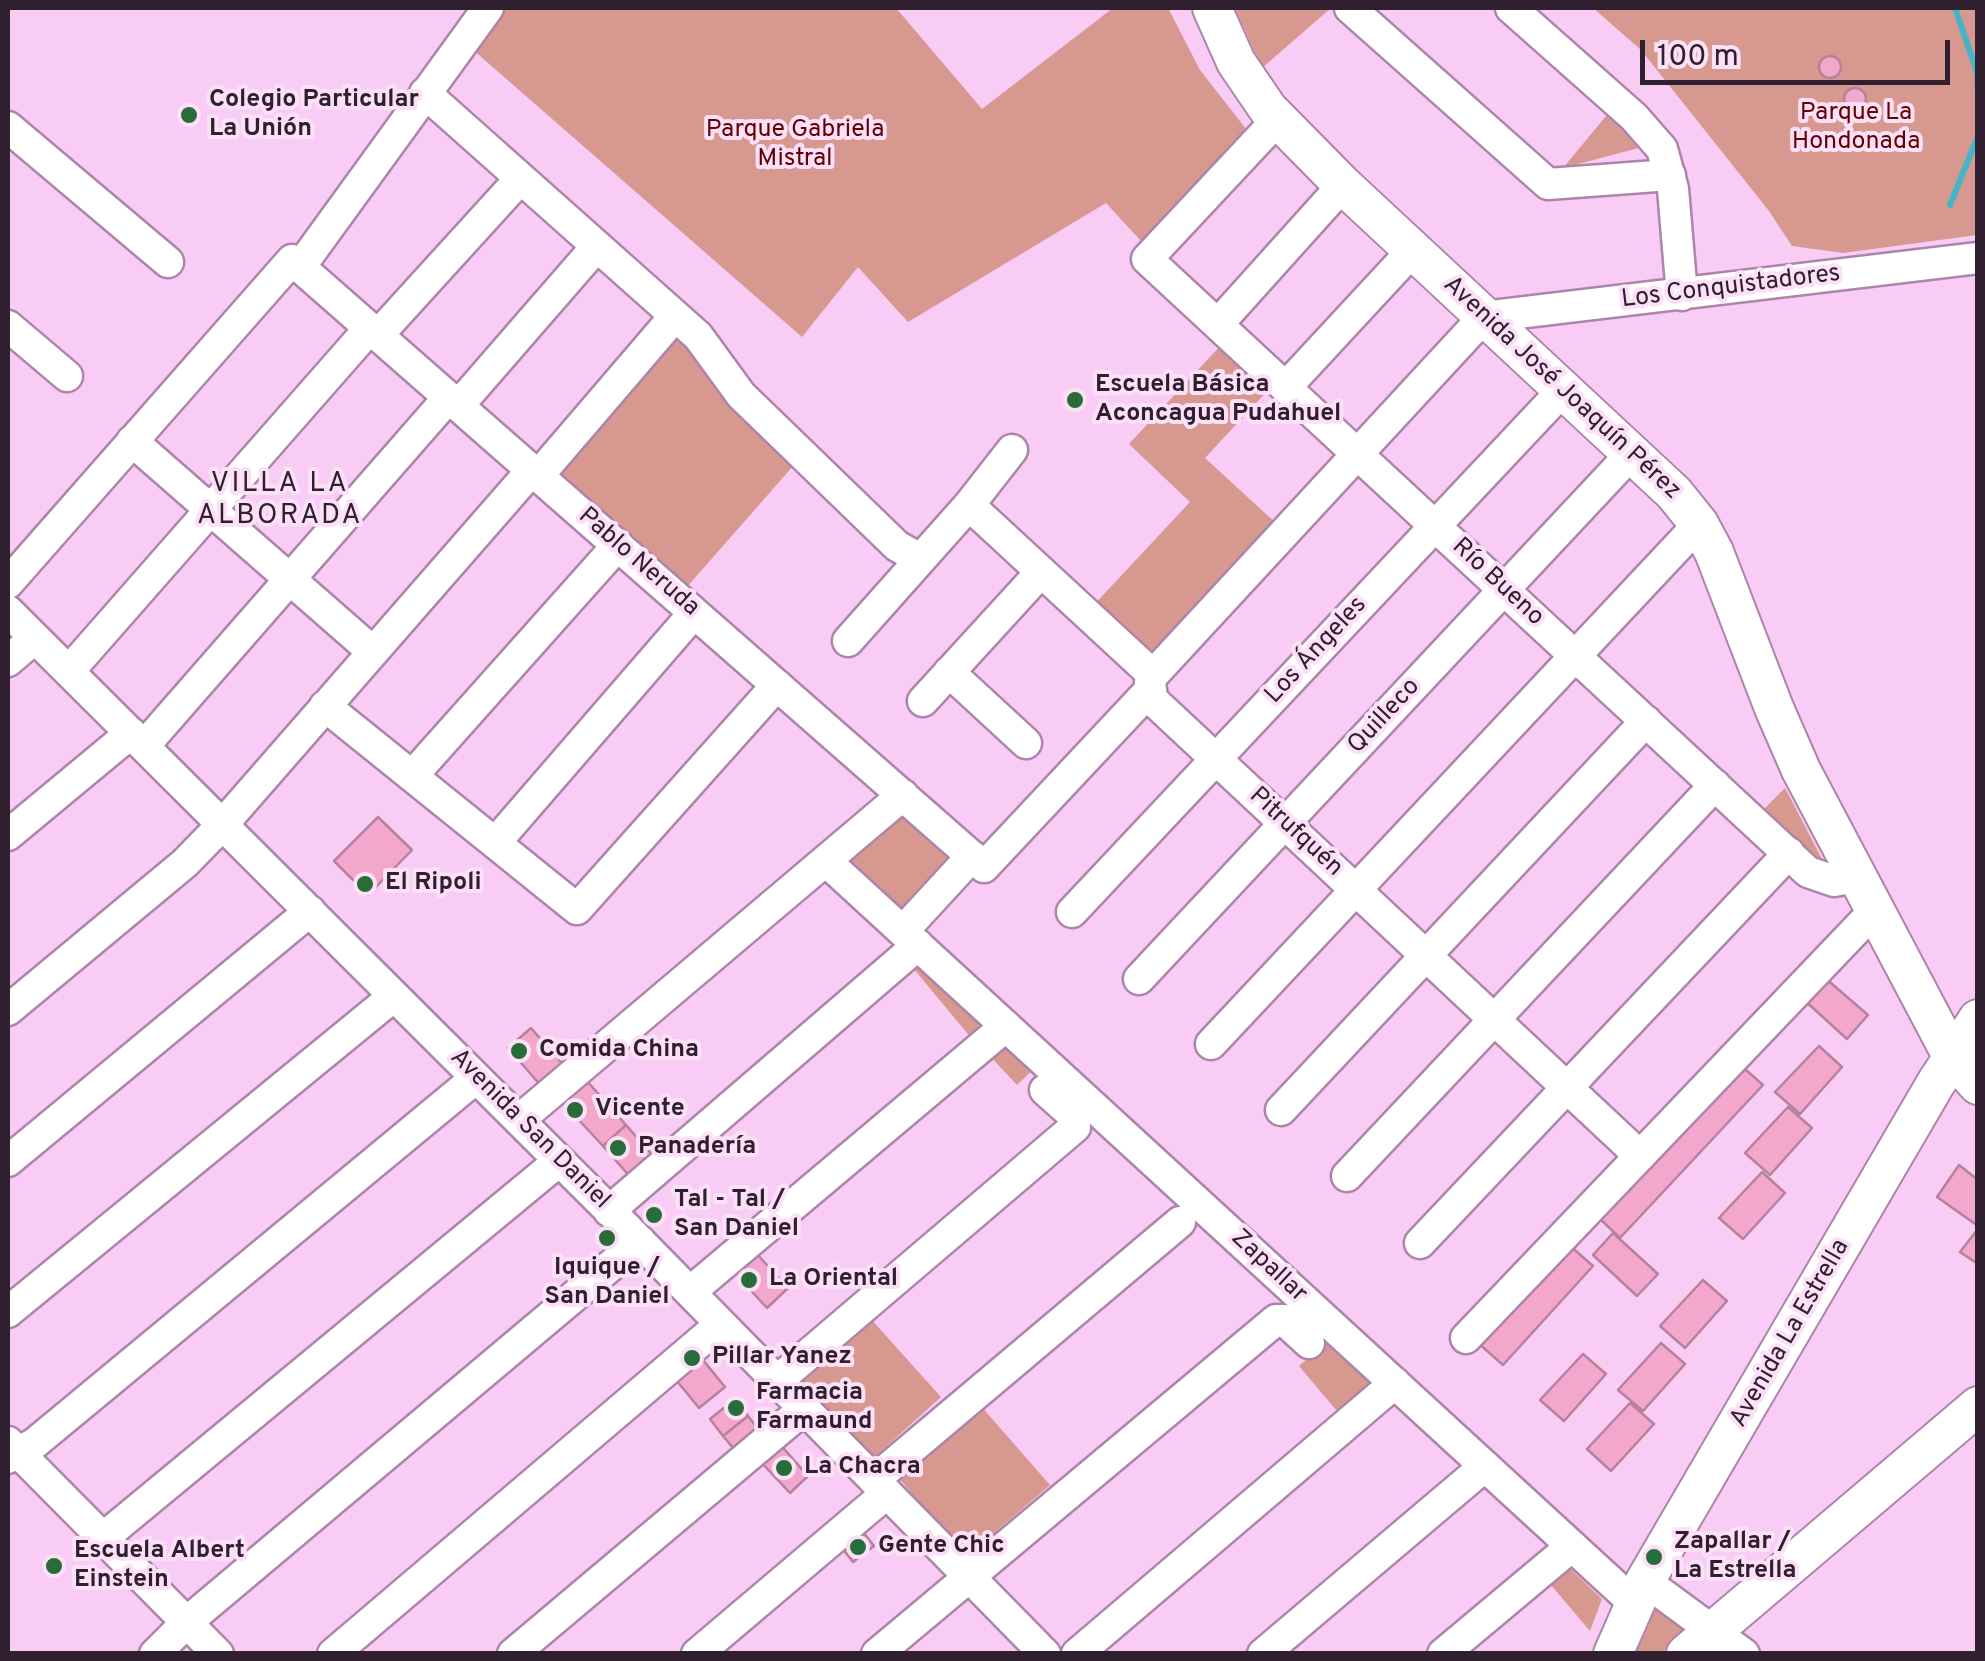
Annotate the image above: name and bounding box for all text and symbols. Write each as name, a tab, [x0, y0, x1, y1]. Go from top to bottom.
scale bar	[1645, 20, 1955, 82]
text: 100 m	[1657, 39, 1739, 76]
place label: Colegio Particular La Unión	[209, 86, 419, 145]
park label: Parque La Hondonada	[1792, 99, 1920, 158]
marker: Colegio Particular La Unión	[178, 104, 200, 126]
park label: Parque Gabriela Mistral	[706, 116, 884, 175]
street label: Los Conquistadores	[1620, 260, 1842, 316]
street label: Avenida José Joaquín Pérez	[1436, 271, 1686, 507]
place label: Escuela Básica Aconcagua Pudahuel	[1095, 371, 1341, 430]
marker: Escuela Básica Aconcagua Pudahuel	[1064, 389, 1086, 411]
district label: VILLA LA ALBORADA	[197, 468, 363, 534]
street label: Pablo Neruda	[571, 502, 705, 624]
street label: Río Bueno	[1445, 533, 1549, 633]
street label: Los Ángeles	[1260, 591, 1374, 711]
street label: Quilleco	[1343, 673, 1427, 761]
street label: Pitrufquén	[1242, 782, 1348, 884]
place label: El Ripoli	[385, 869, 482, 899]
marker: El Ripoli	[354, 873, 376, 895]
place label: Comida China	[539, 1036, 699, 1066]
marker: Comida China	[508, 1040, 530, 1062]
street label: Avenida San Daniel	[443, 1044, 615, 1216]
place label: Vicente	[595, 1095, 685, 1125]
marker: Vicente	[564, 1099, 586, 1121]
place label: Panadería	[638, 1133, 756, 1163]
marker: Panadería	[607, 1137, 629, 1159]
place label: Tal - Tal / San Daniel	[674, 1186, 799, 1245]
marker: Tal - Tal / San Daniel	[643, 1204, 665, 1226]
street label: Zapallar	[1224, 1224, 1312, 1310]
marker: Iquique / San Daniel	[596, 1227, 618, 1249]
street label: Avenida La Estrella	[1725, 1235, 1857, 1433]
place label: Iquique / San Daniel	[545, 1254, 669, 1313]
place label: La Oriental	[769, 1265, 898, 1295]
marker: La Oriental	[738, 1269, 760, 1291]
place label: Pillar Yanez	[712, 1343, 852, 1373]
marker: Pillar Yanez	[681, 1347, 703, 1369]
place label: Farmacia Farmaund	[756, 1379, 872, 1438]
marker: Farmacia Farmaund	[725, 1397, 747, 1419]
place label: La Chacra	[804, 1453, 921, 1483]
marker: La Chacra	[773, 1457, 795, 1479]
place label: Zapallar / La Estrella	[1674, 1528, 1796, 1587]
place label: Gente Chic	[878, 1532, 1005, 1562]
marker: Gente Chic	[847, 1536, 869, 1558]
place label: Escuela Albert Einstein	[74, 1537, 245, 1596]
marker: Zapallar / La Estrella	[1643, 1546, 1665, 1568]
marker: Escuela Albert Einstein	[43, 1555, 65, 1577]

